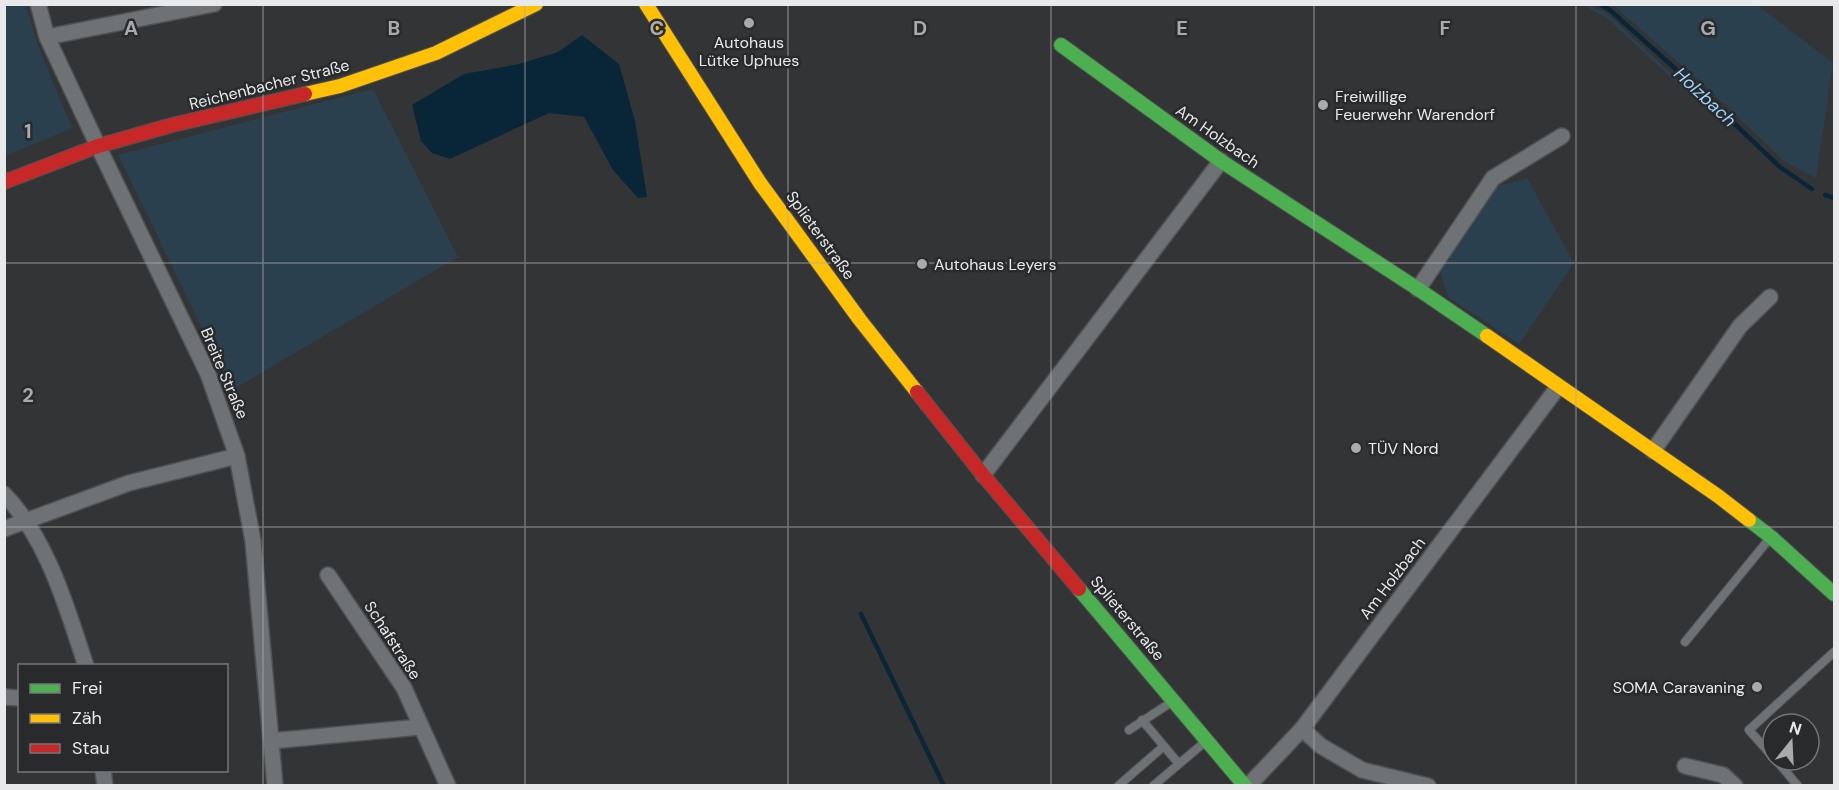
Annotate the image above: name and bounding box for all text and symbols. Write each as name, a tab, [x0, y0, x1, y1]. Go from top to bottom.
text: A	[124, 15, 138, 41]
text: B	[388, 15, 400, 41]
text: C	[650, 15, 664, 41]
text: D	[913, 15, 927, 41]
text: E	[1176, 15, 1188, 41]
text: F	[1439, 15, 1451, 41]
text: G	[1700, 15, 1716, 41]
marker: Autohaus Lütke Uphues	[742, 16, 756, 30]
place label: Autohaus Lütke Uphues	[699, 32, 799, 71]
street label: Reichenbacher Straße	[187, 54, 351, 115]
water label: Holzbach	[1669, 62, 1741, 132]
place label: Freiwillige Feuerwehr Warendorf	[1335, 86, 1495, 125]
marker: Freiwillige Feuerwehr Warendorf	[1316, 98, 1330, 112]
street label: Am Holzbach	[1172, 100, 1264, 173]
text: 1	[24, 118, 32, 144]
street label: Splieterstraße	[781, 187, 860, 284]
place label: Autohaus Leyers	[934, 254, 1057, 275]
marker: Autohaus Leyers	[915, 257, 929, 271]
street label: Breite Straße	[196, 324, 253, 422]
text: 2	[22, 382, 34, 408]
place label: TÜV Nord	[1368, 438, 1439, 459]
marker: TÜV Nord	[1349, 441, 1363, 455]
street label: Am Holzbach	[1355, 533, 1430, 624]
street label: Splieterstraße	[1086, 572, 1169, 665]
street label: Schafstraße	[359, 597, 426, 684]
legend	[18, 664, 228, 772]
text: Frei	[72, 676, 103, 700]
place label: SOMA Caravaning	[1613, 677, 1745, 698]
marker: SOMA Caravaning	[1750, 680, 1764, 694]
text: Zäh	[72, 706, 102, 730]
north arrow	[1761, 712, 1821, 772]
text: N	[1787, 716, 1804, 740]
text: Stau	[72, 736, 110, 760]

